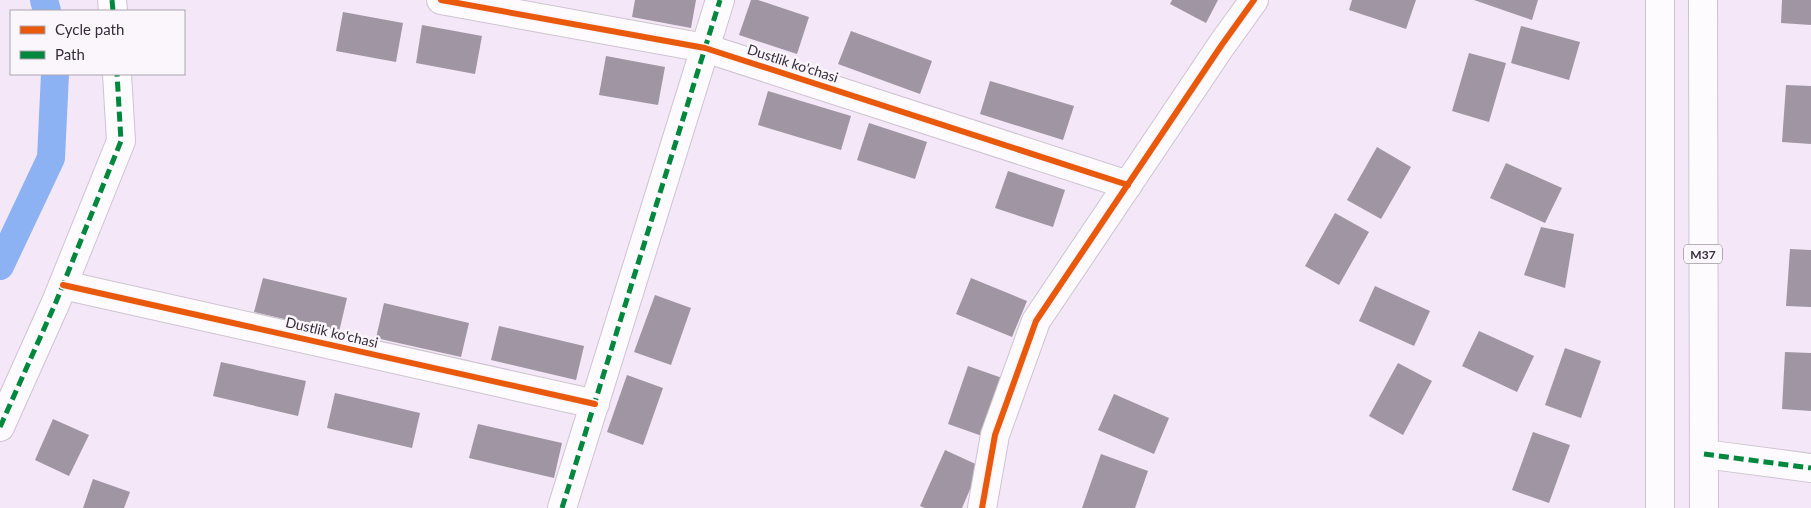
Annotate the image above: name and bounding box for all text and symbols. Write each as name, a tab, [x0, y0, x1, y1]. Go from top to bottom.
legend	[10, 10, 185, 75]
text: Cycle path	[55, 20, 124, 38]
street label: Dustlik ko'chasi	[745, 40, 841, 86]
text: Path	[55, 45, 85, 63]
road number: M37	[1684, 244, 1722, 264]
street label: Dustlik ko'chasi	[284, 313, 380, 351]

